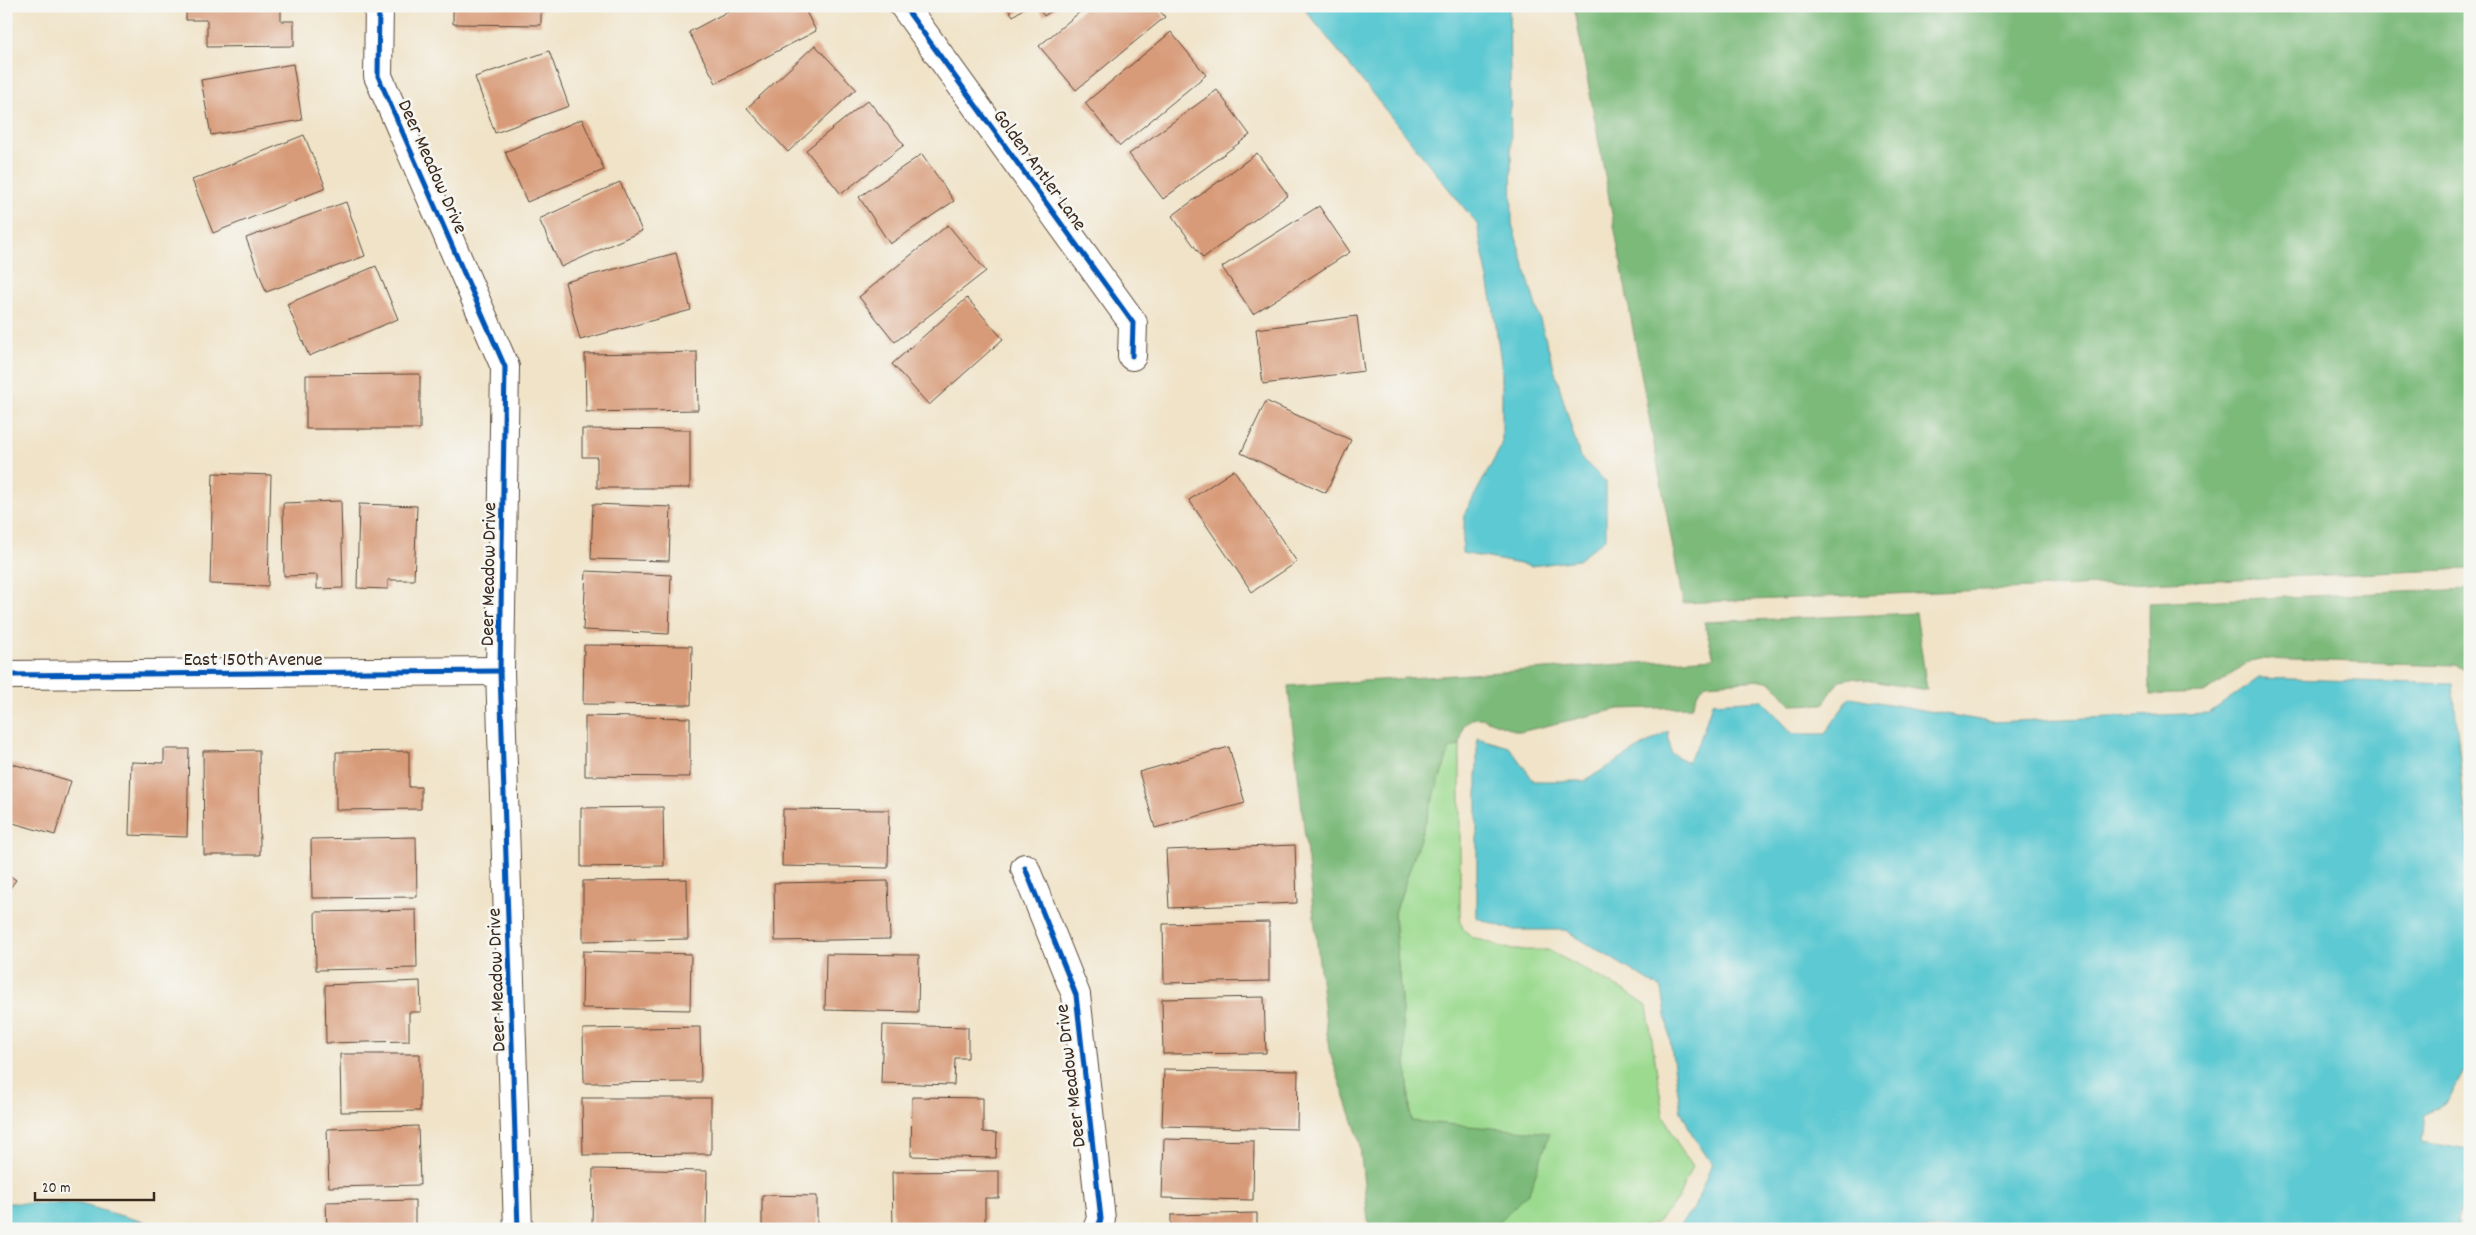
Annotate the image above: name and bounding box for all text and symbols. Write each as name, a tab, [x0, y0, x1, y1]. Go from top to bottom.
street label: Deer Meadow Drive	[389, 96, 473, 239]
street label: Golden Antler Lane	[985, 104, 1092, 238]
street label: Deer Meadow Drive	[475, 502, 505, 646]
street label: East 150th Avenue	[183, 647, 323, 675]
street label: Deer Meadow Drive	[481, 907, 515, 1052]
street label: Deer Meadow Drive	[1049, 1002, 1095, 1149]
scale bar	[35, 1170, 154, 1202]
text: 20 m	[42, 1178, 70, 1200]

